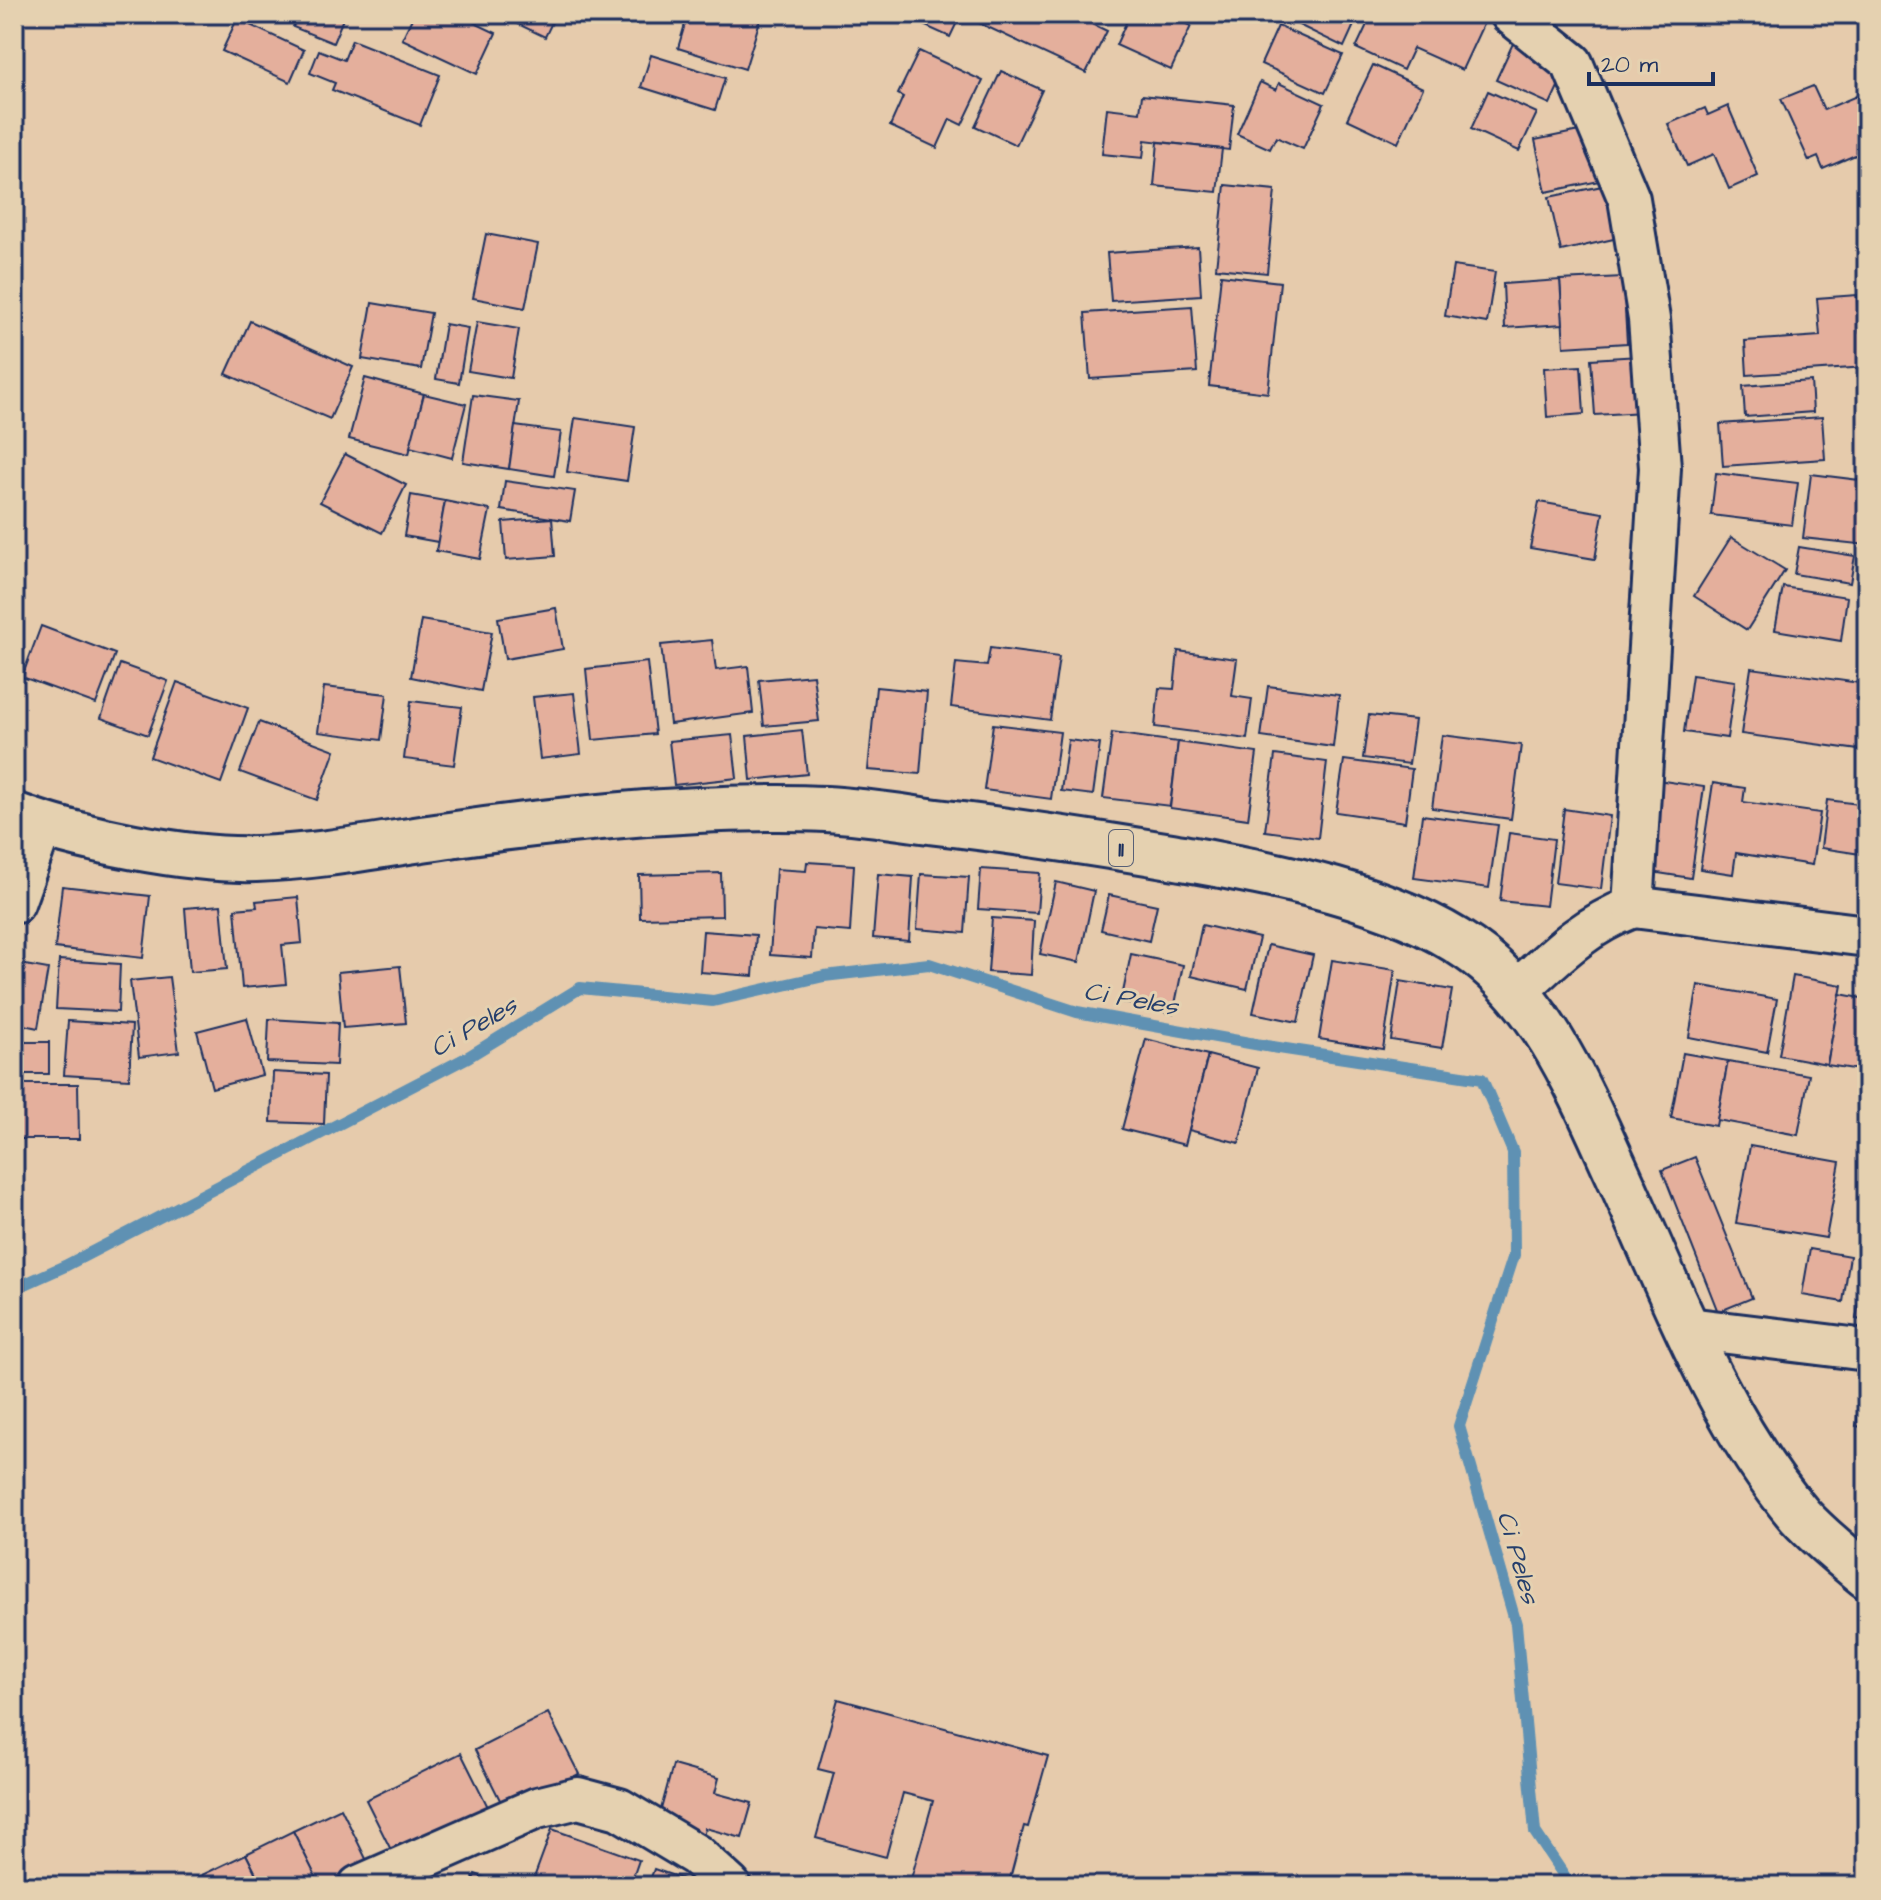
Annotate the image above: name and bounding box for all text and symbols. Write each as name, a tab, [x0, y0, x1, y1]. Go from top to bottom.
scale bar	[1589, 36, 1713, 86]
text: 20 m	[1601, 48, 1658, 82]
road number: 11	[1109, 830, 1133, 866]
water label: Ci Peles	[1081, 973, 1182, 1025]
water label: Ci Peles	[424, 987, 525, 1066]
water label: Ci Peles	[1488, 1507, 1549, 1610]

